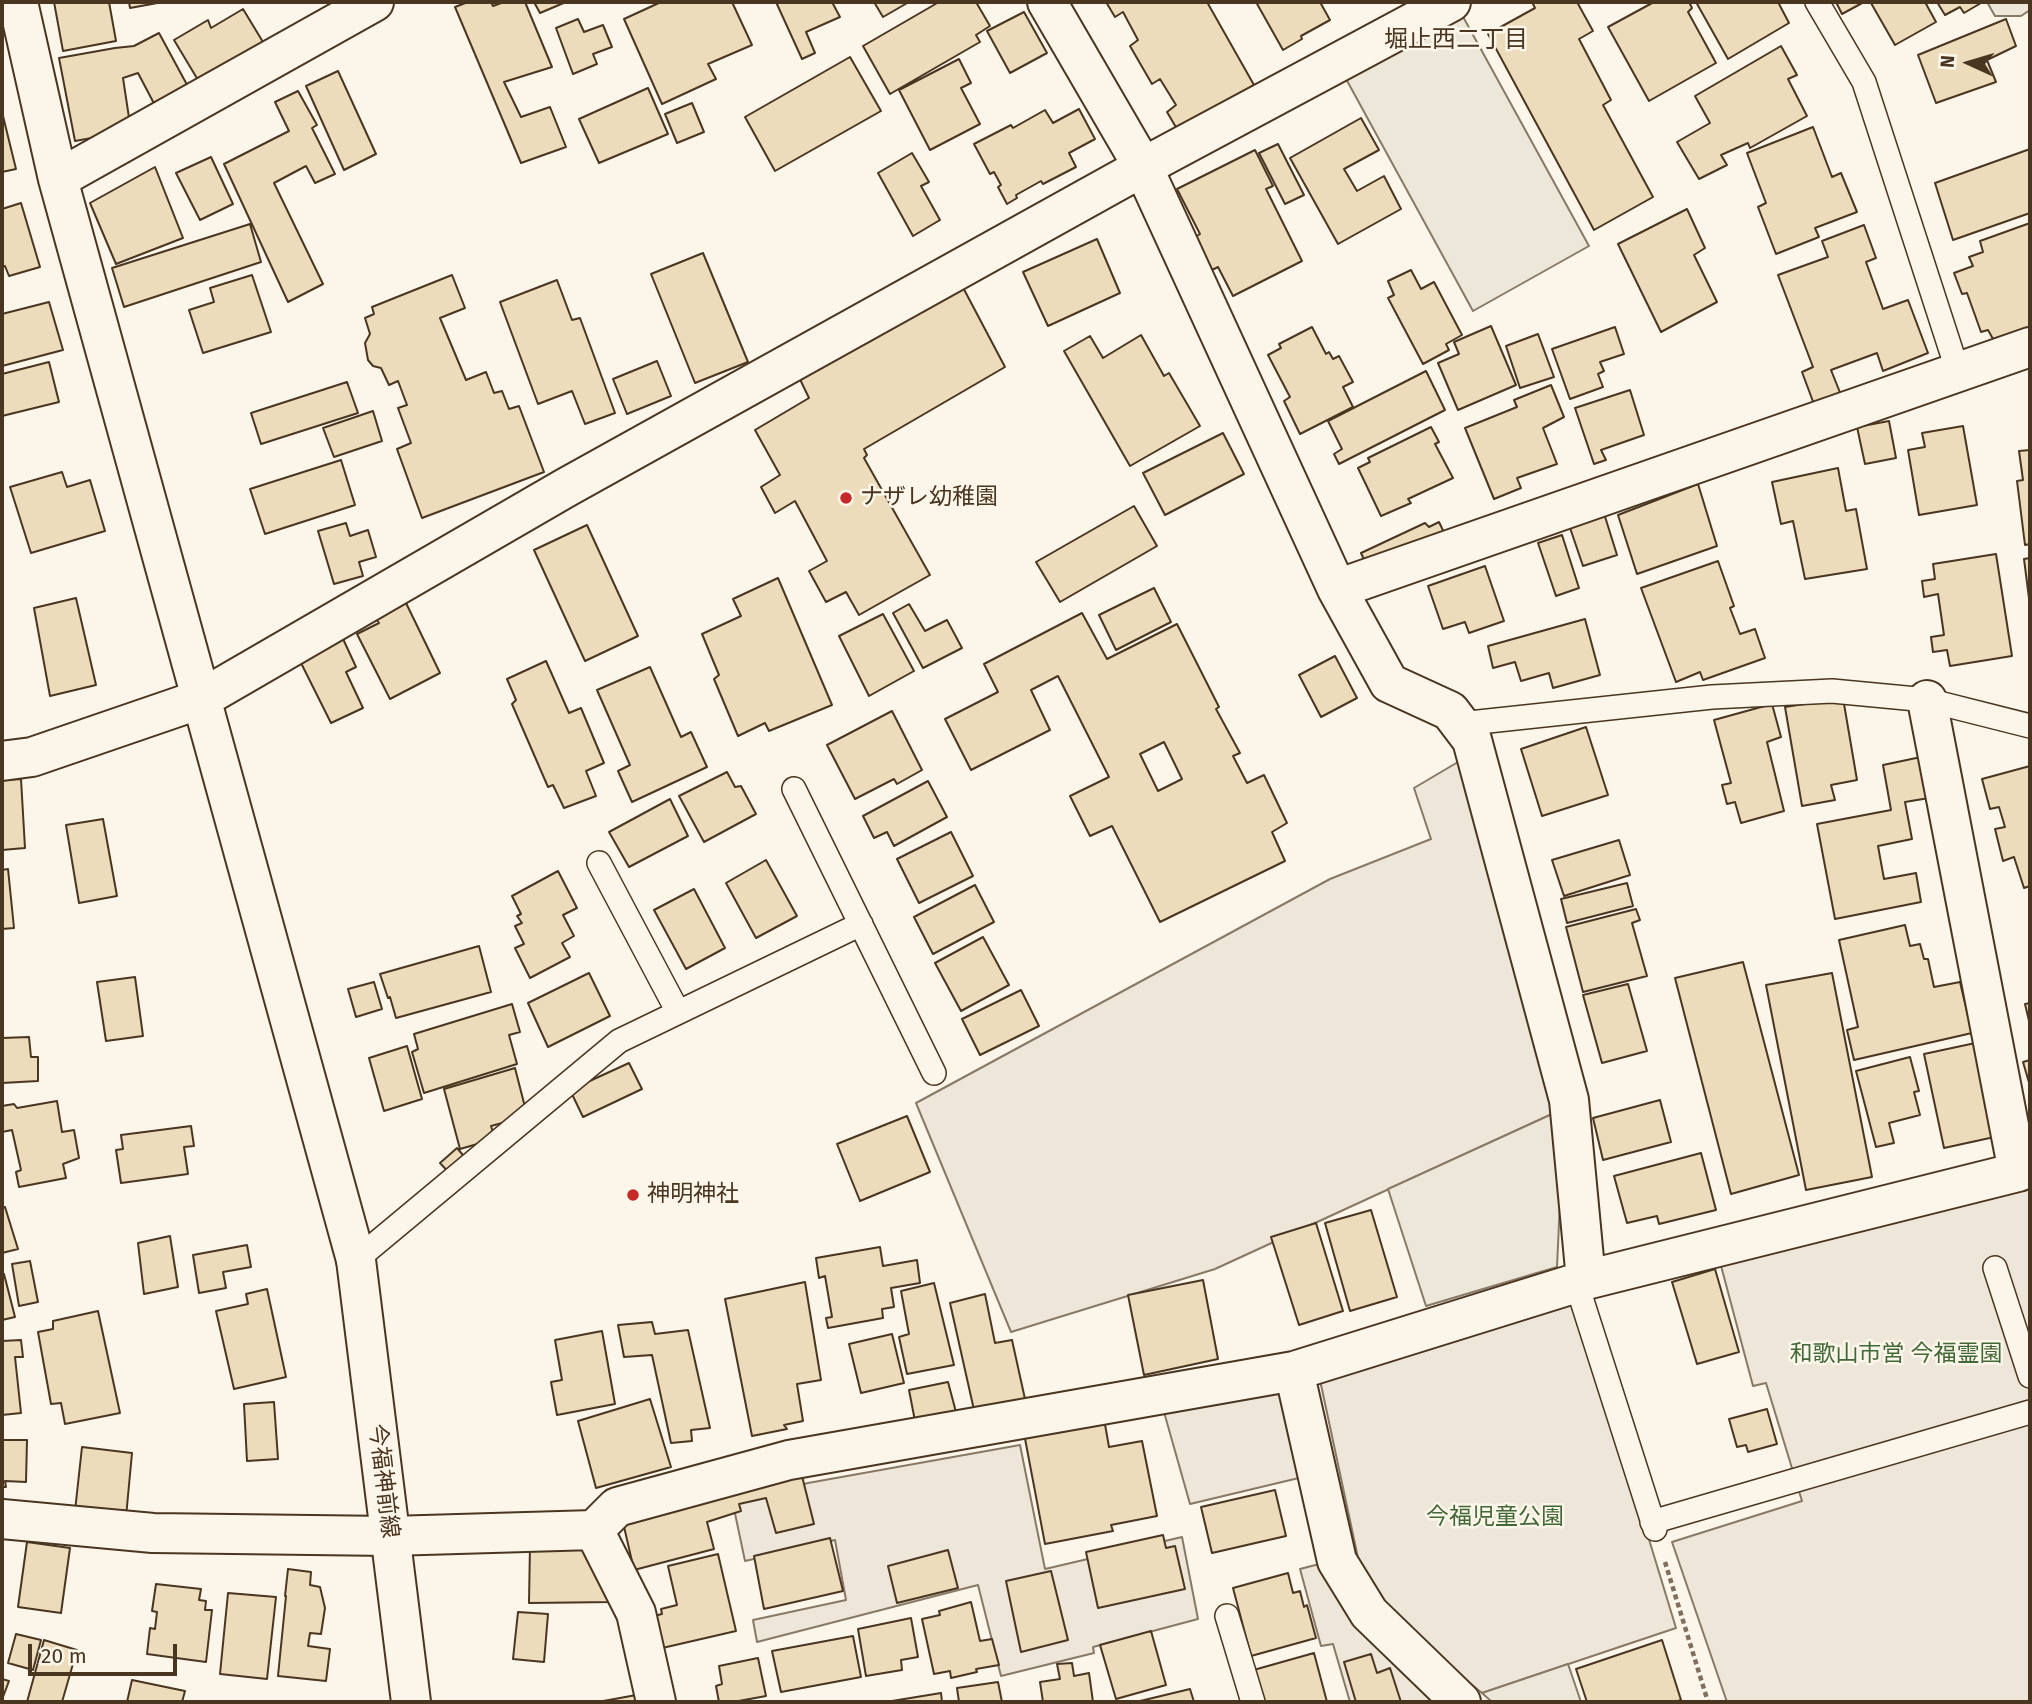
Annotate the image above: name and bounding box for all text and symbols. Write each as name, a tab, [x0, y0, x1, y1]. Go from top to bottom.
district label: 堀止西二丁目	[1384, 26, 1528, 54]
north arrow	[1934, 28, 2004, 98]
text: N	[1936, 54, 1959, 69]
place label: ナザレ幼稚園	[860, 484, 998, 512]
marker: ナザレ幼稚園	[838, 490, 854, 506]
place label: 神明神社	[647, 1181, 739, 1209]
marker: 神明神社	[625, 1187, 641, 1203]
park label: 和歌山市営 今福霊園	[1789, 1341, 2003, 1369]
street label: 今福神前線	[362, 1422, 404, 1540]
park label: 今福児童公園	[1426, 1504, 1564, 1532]
scale bar	[32, 1630, 180, 1674]
text: 20 m	[41, 1643, 87, 1669]

